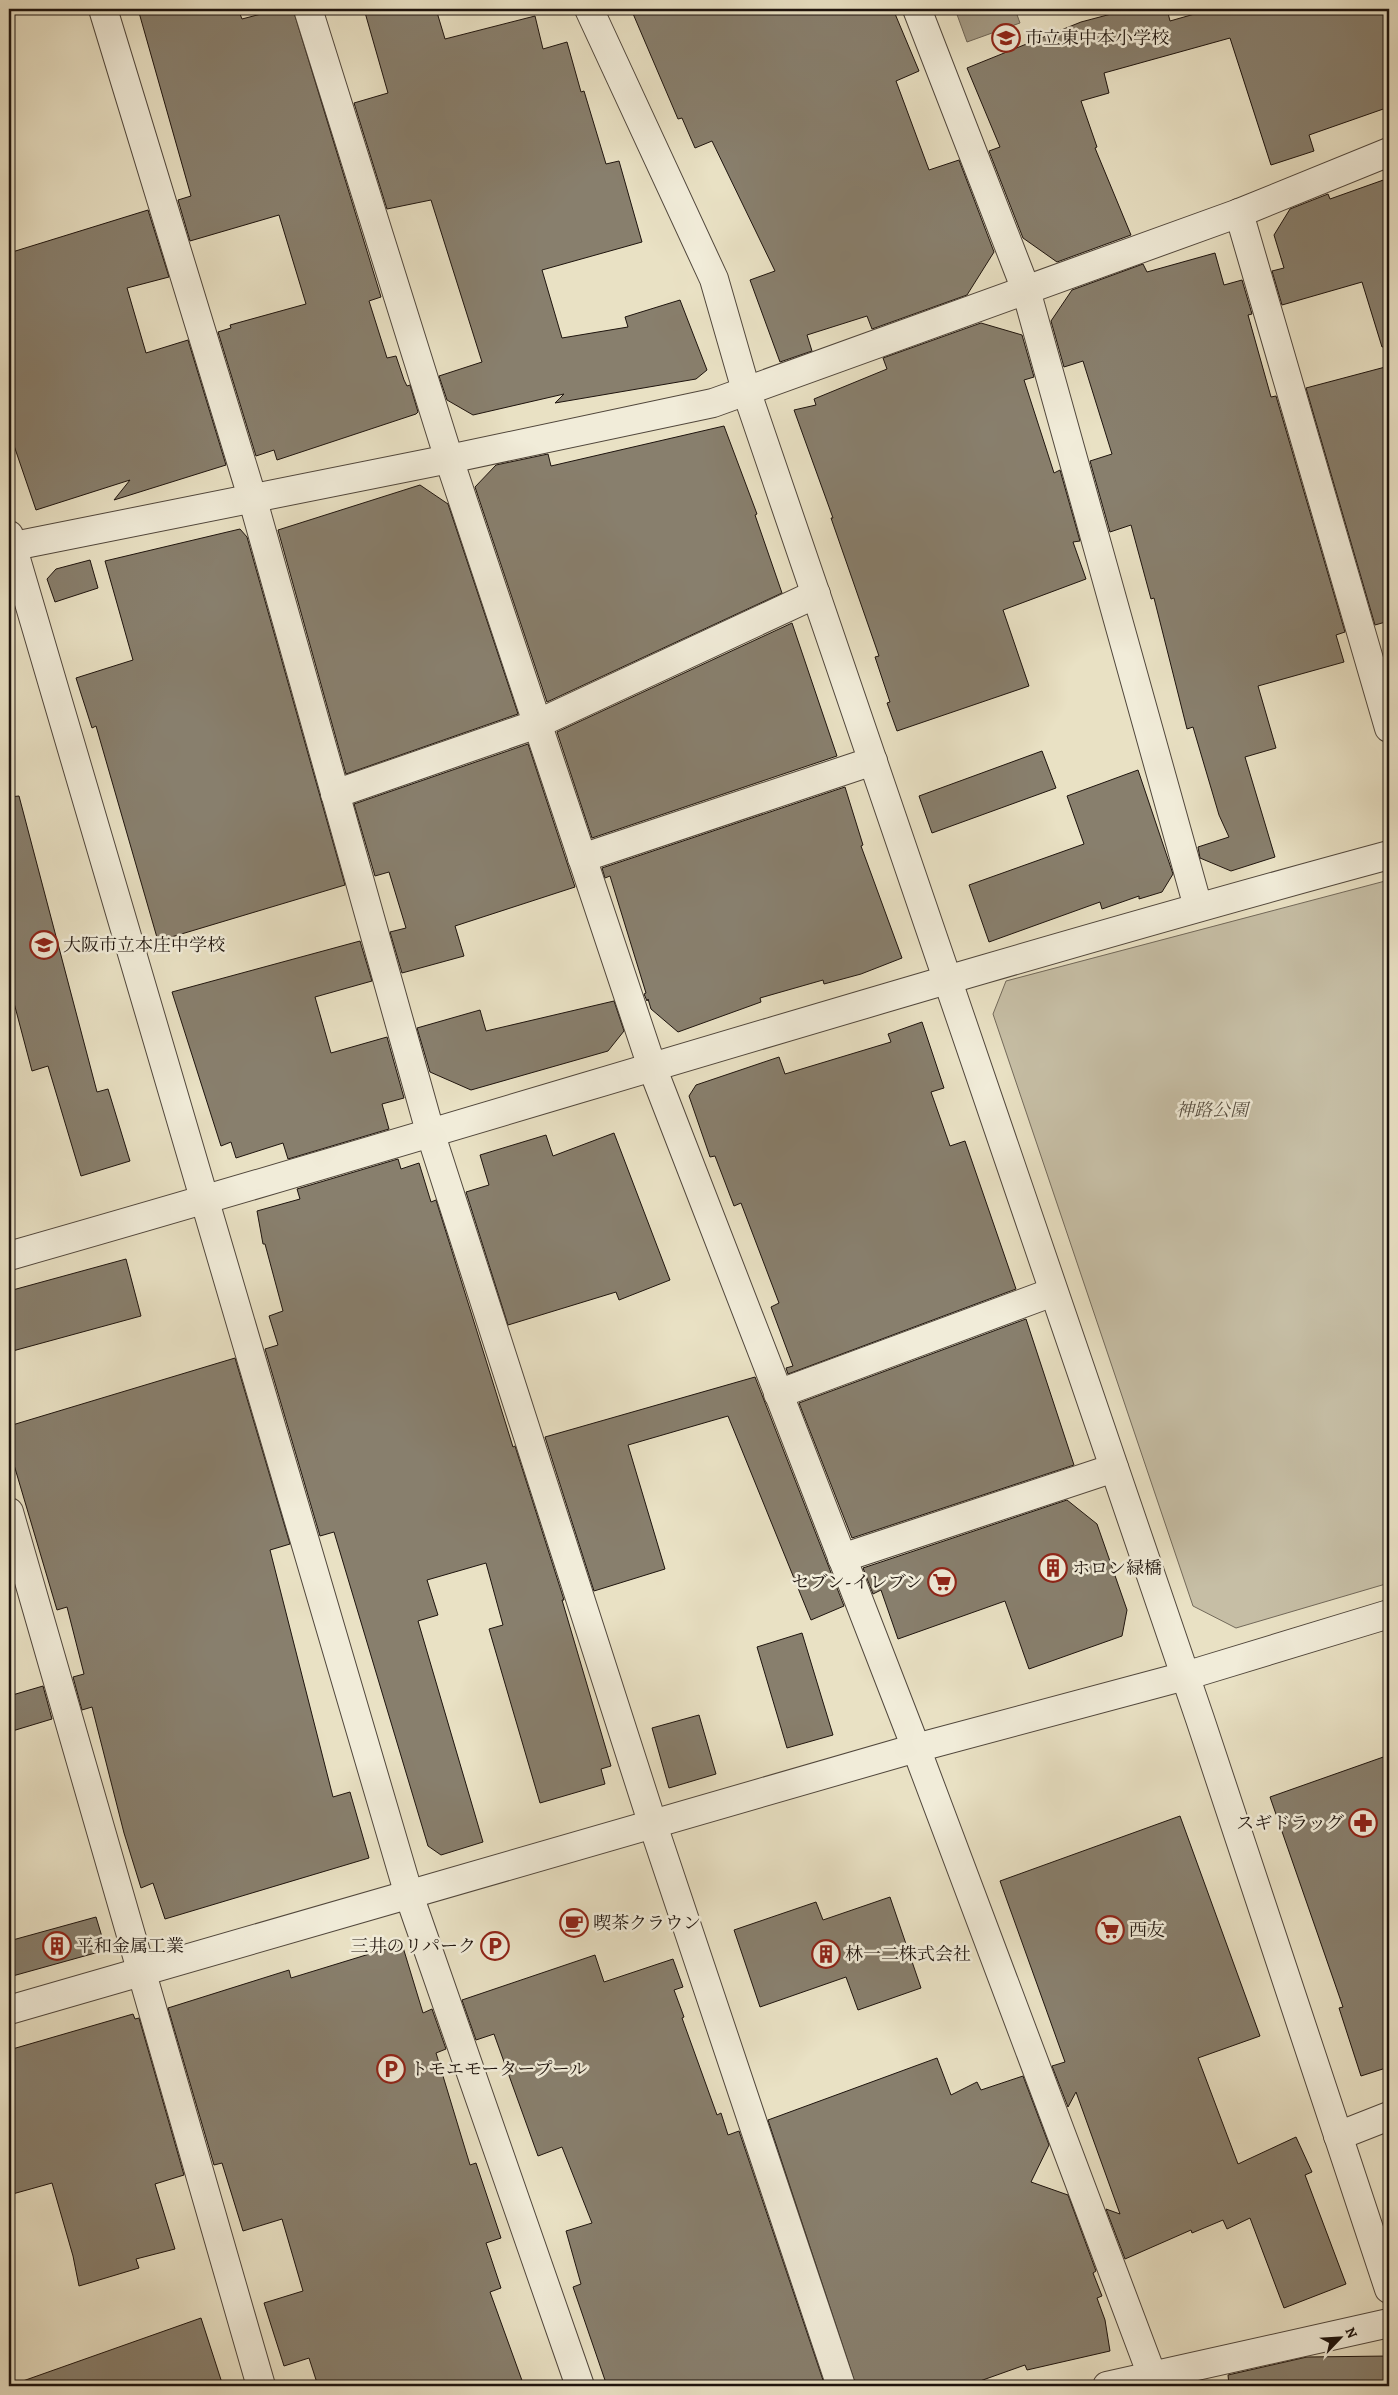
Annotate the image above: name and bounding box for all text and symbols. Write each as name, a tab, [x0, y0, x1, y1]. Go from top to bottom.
school or university icon: 市立東中本小学校	[991, 23, 1021, 53]
place label: 市立東中本小学校	[1025, 26, 1169, 50]
school or university icon: 大阪市立本庄中学校	[29, 930, 59, 960]
place label: 大阪市立本庄中学校	[63, 933, 225, 957]
park label: 神路公園	[1176, 1098, 1251, 1122]
building icon: ホロン緑橋	[1038, 1553, 1068, 1583]
place label: ホロン緑橋	[1072, 1556, 1162, 1580]
supermarket icon: セブン-イレブン	[927, 1567, 957, 1597]
place label: セブン-イレブン	[792, 1570, 923, 1594]
pharmacy icon: スギドラッグ	[1348, 1808, 1378, 1838]
place label: スギドラッグ	[1236, 1811, 1344, 1835]
cafe icon: 喫茶クラウン	[559, 1908, 589, 1938]
place label: 喫茶クラウン	[593, 1911, 701, 1935]
supermarket icon: 西友	[1095, 1915, 1125, 1945]
place label: 西友	[1129, 1918, 1165, 1942]
building icon: 平和金属工業	[42, 1931, 72, 1961]
parking icon: 三井のリパーク	[480, 1931, 510, 1961]
place label: 平和金属工業	[76, 1934, 184, 1958]
place label: 三井のリパーク	[351, 1934, 476, 1958]
building icon: 林一二株式会社	[811, 1939, 841, 1969]
place label: 林一二株式会社	[845, 1942, 971, 1966]
parking icon: トモエモータープール	[376, 2054, 406, 2084]
place label: トモエモータープール	[410, 2057, 587, 2081]
north arrow	[1316, 2312, 1366, 2362]
text: N	[1341, 2324, 1362, 2341]

